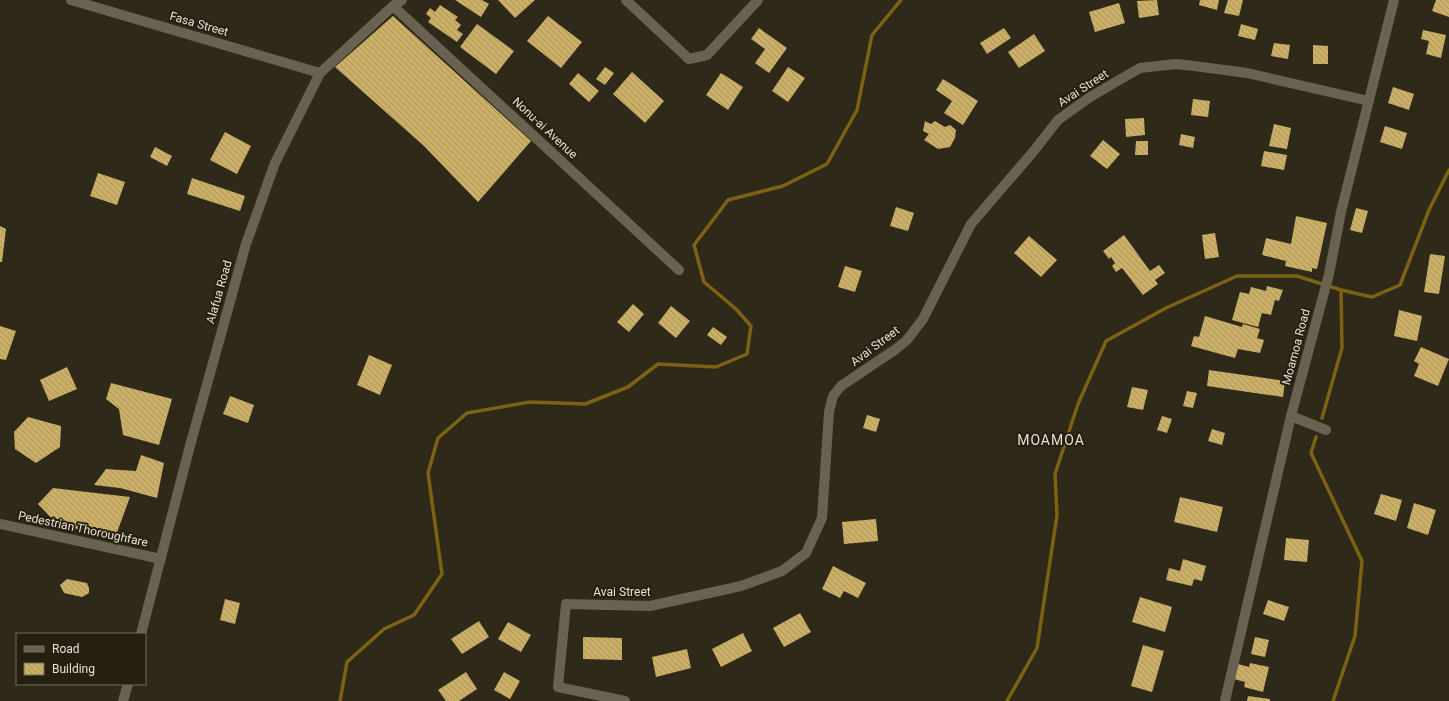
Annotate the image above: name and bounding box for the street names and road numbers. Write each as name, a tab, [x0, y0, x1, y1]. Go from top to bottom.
street label: Fasa Street	[168, 9, 230, 39]
street label: Avai Street	[1055, 66, 1111, 109]
street label: Nonu-ai Avenue	[510, 94, 580, 162]
street label: Alafua Road	[203, 259, 235, 325]
street label: Moamoa Road	[1279, 307, 1313, 387]
street label: Avai Street	[848, 323, 902, 369]
street label: Pedestrian Thoroughfare	[17, 508, 149, 550]
street label: Avai Street	[593, 585, 651, 599]

